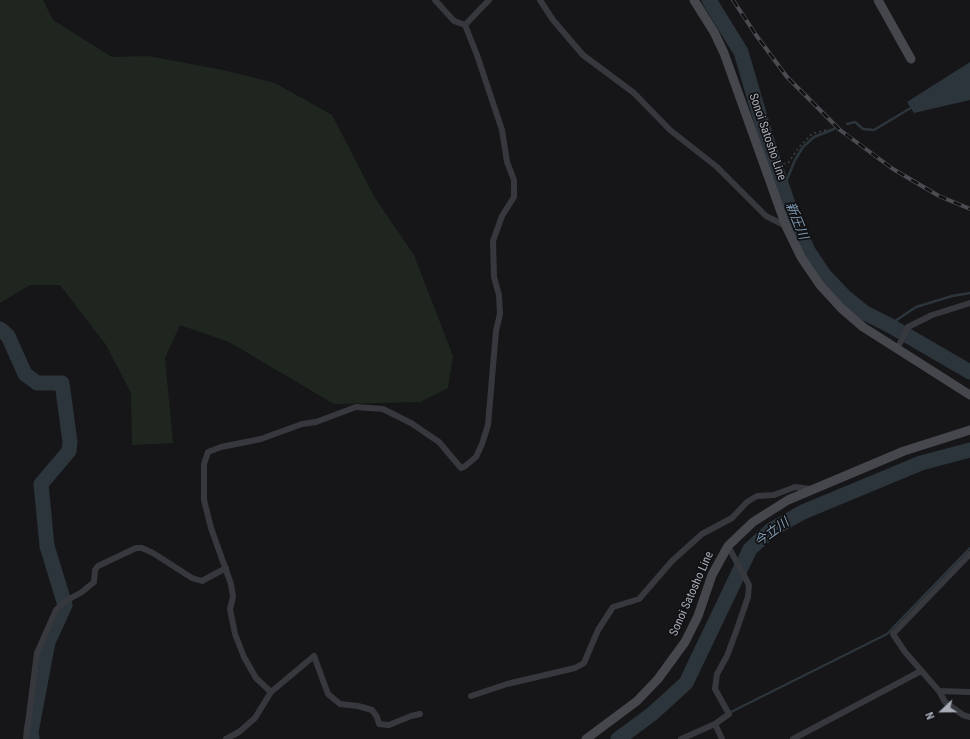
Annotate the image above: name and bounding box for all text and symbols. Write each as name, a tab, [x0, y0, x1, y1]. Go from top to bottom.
street label: Sonoi Satosho Line	[745, 92, 789, 182]
water label: 新圧川	[781, 200, 811, 242]
water label: 今立川	[752, 515, 792, 551]
street label: Sonoi Satosho Line	[667, 550, 717, 638]
north arrow	[922, 691, 962, 731]
text: N	[923, 710, 938, 721]

